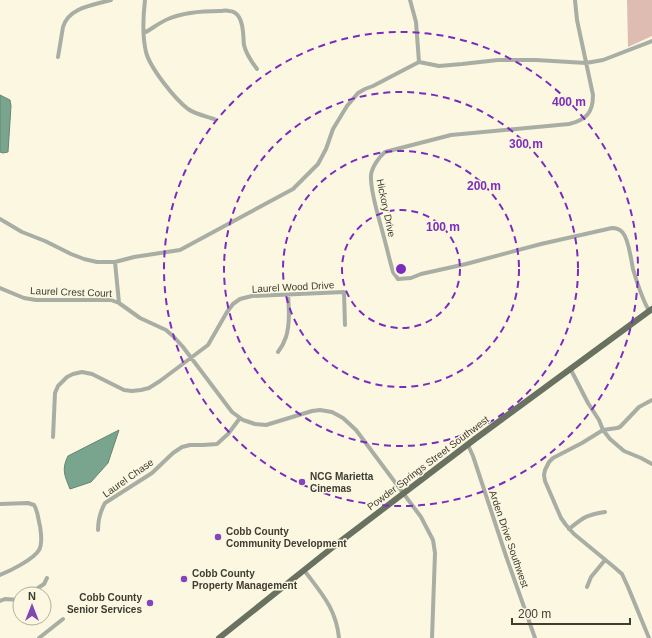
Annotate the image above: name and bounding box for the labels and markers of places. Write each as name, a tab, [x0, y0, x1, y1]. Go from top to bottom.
centre of rings	[394, 262, 408, 276]
place label: NCG Marietta Cinemas	[310, 471, 374, 494]
marker: NCG Marietta Cinemas	[297, 477, 307, 487]
place label: Cobb County Community Development	[226, 526, 347, 549]
marker: Cobb County Community Development	[213, 532, 223, 542]
place label: Cobb County Property Management	[192, 568, 298, 591]
marker: Cobb County Property Management	[179, 574, 189, 584]
place label: Cobb County Senior Services	[67, 592, 142, 615]
marker: Cobb County Senior Services	[145, 598, 155, 608]

